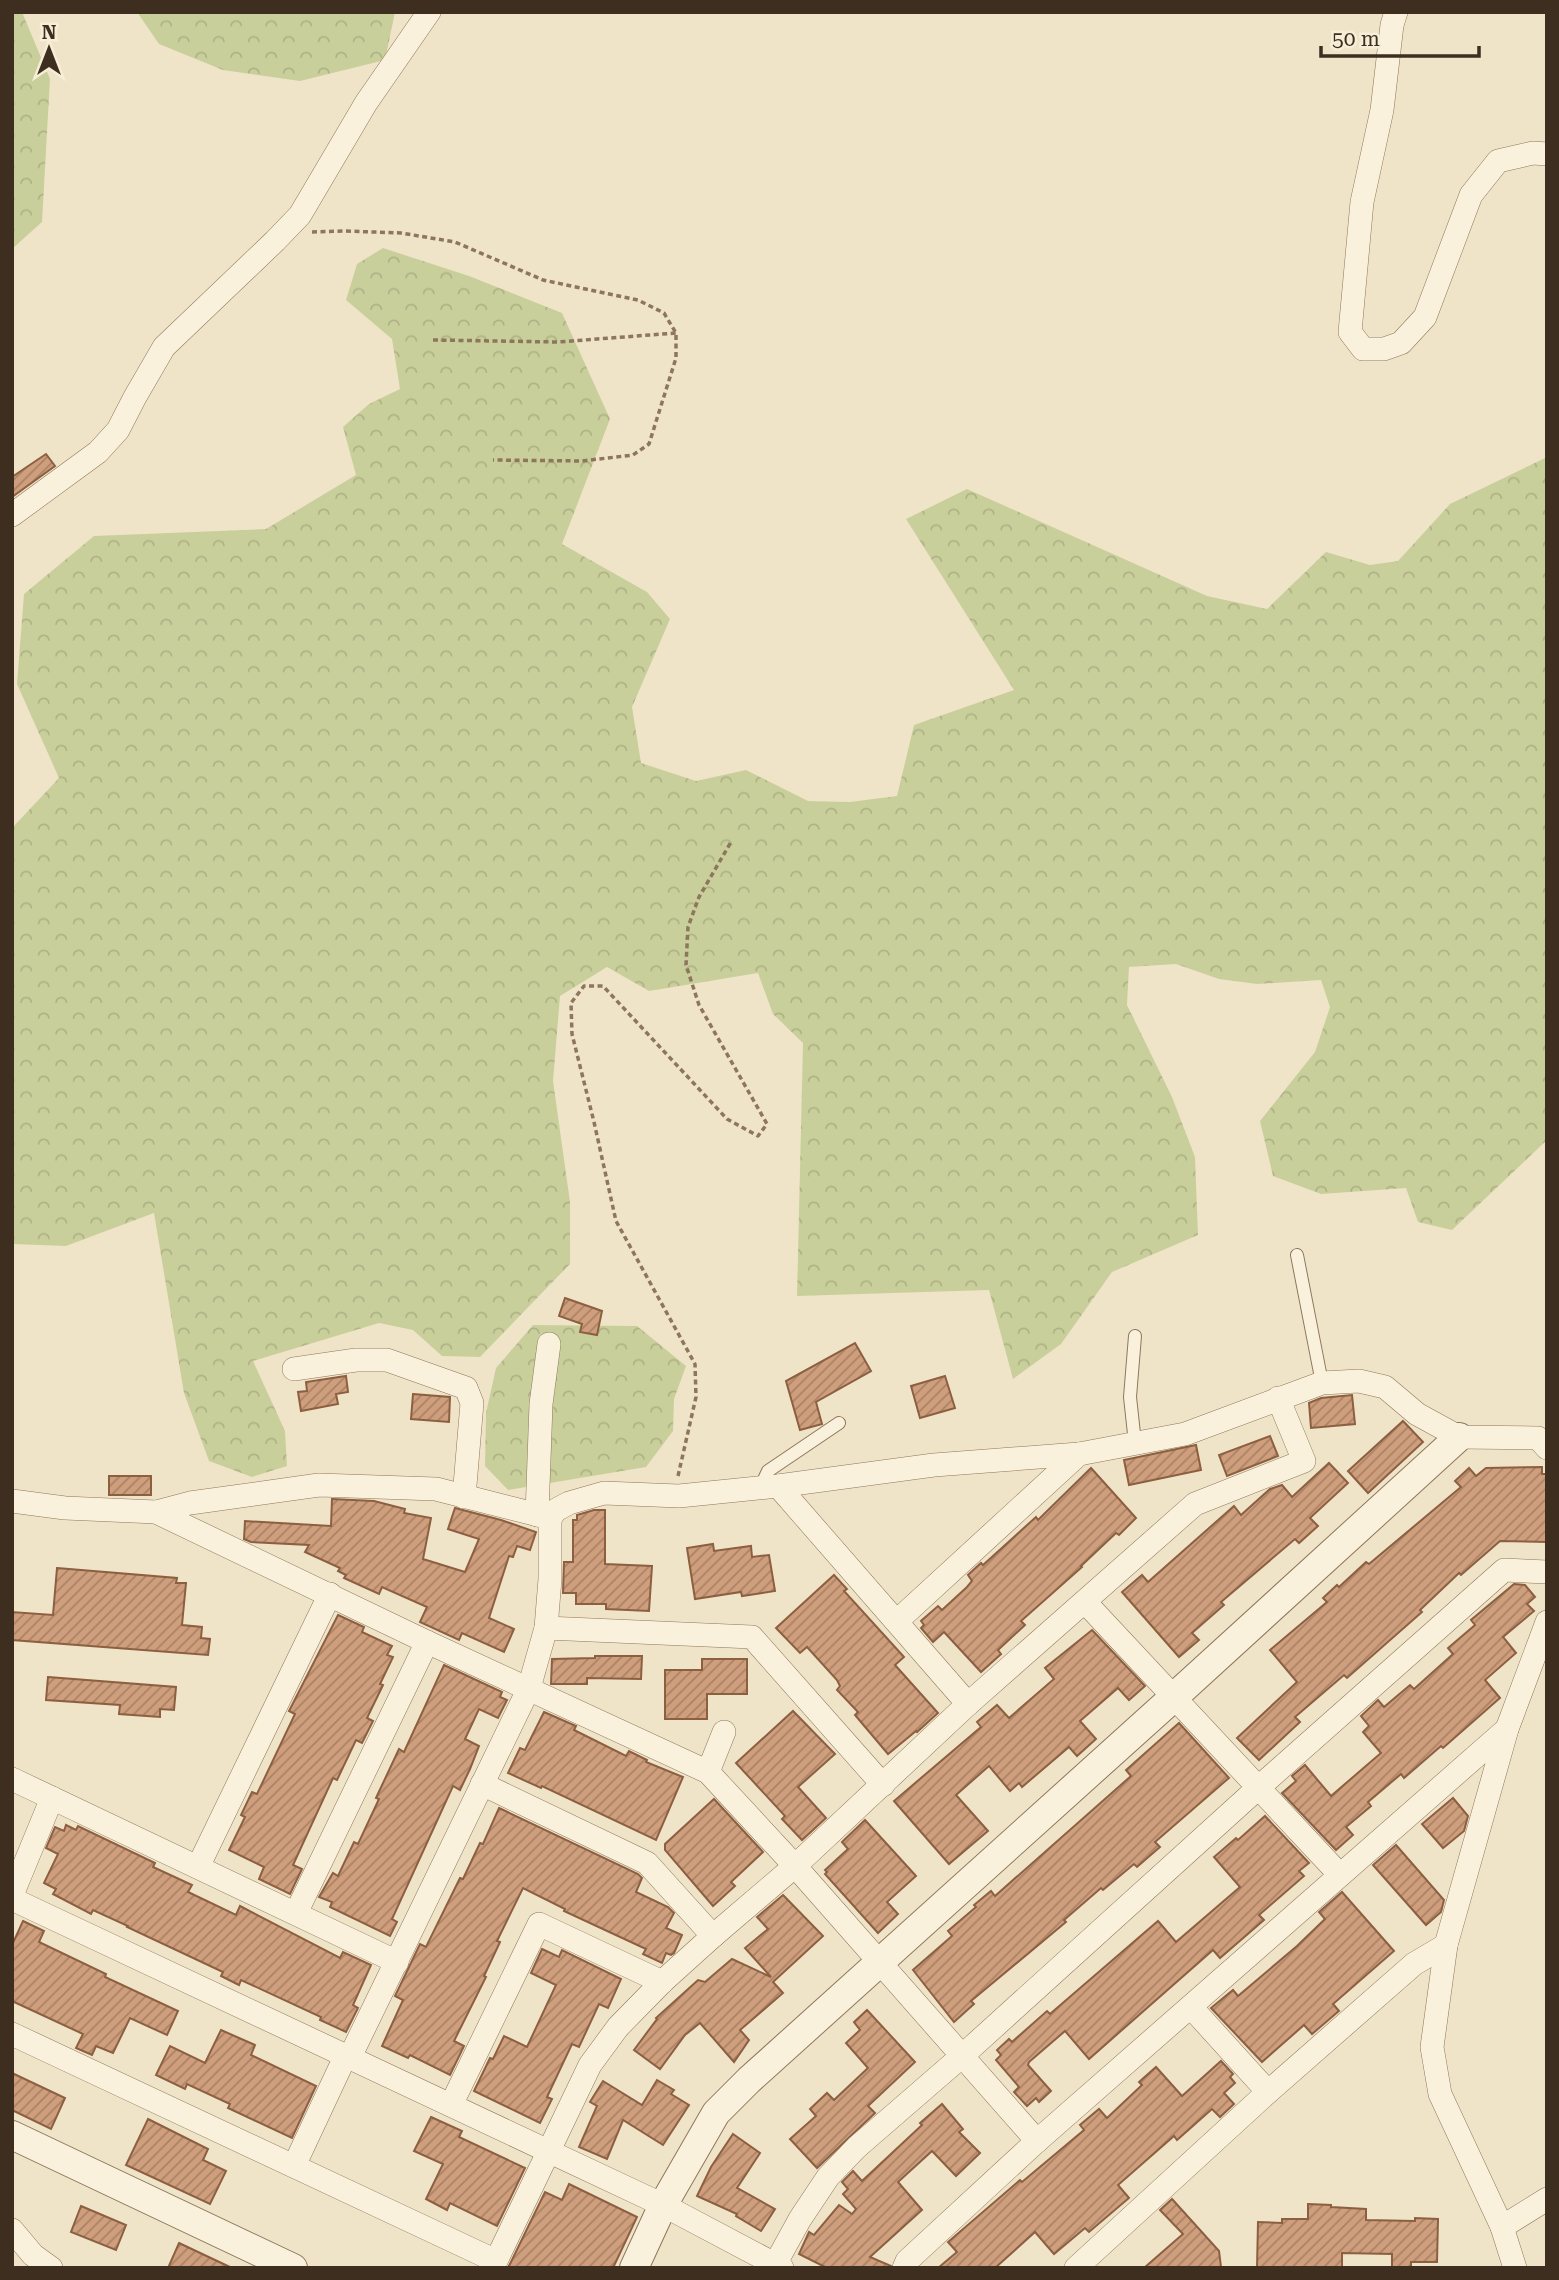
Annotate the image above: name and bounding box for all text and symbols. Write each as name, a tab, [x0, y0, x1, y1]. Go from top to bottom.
north arrow	[14, 14, 84, 84]
scale bar	[1321, 14, 1478, 58]
text: N	[42, 21, 57, 44]
text: 50 m	[1332, 27, 1380, 51]

